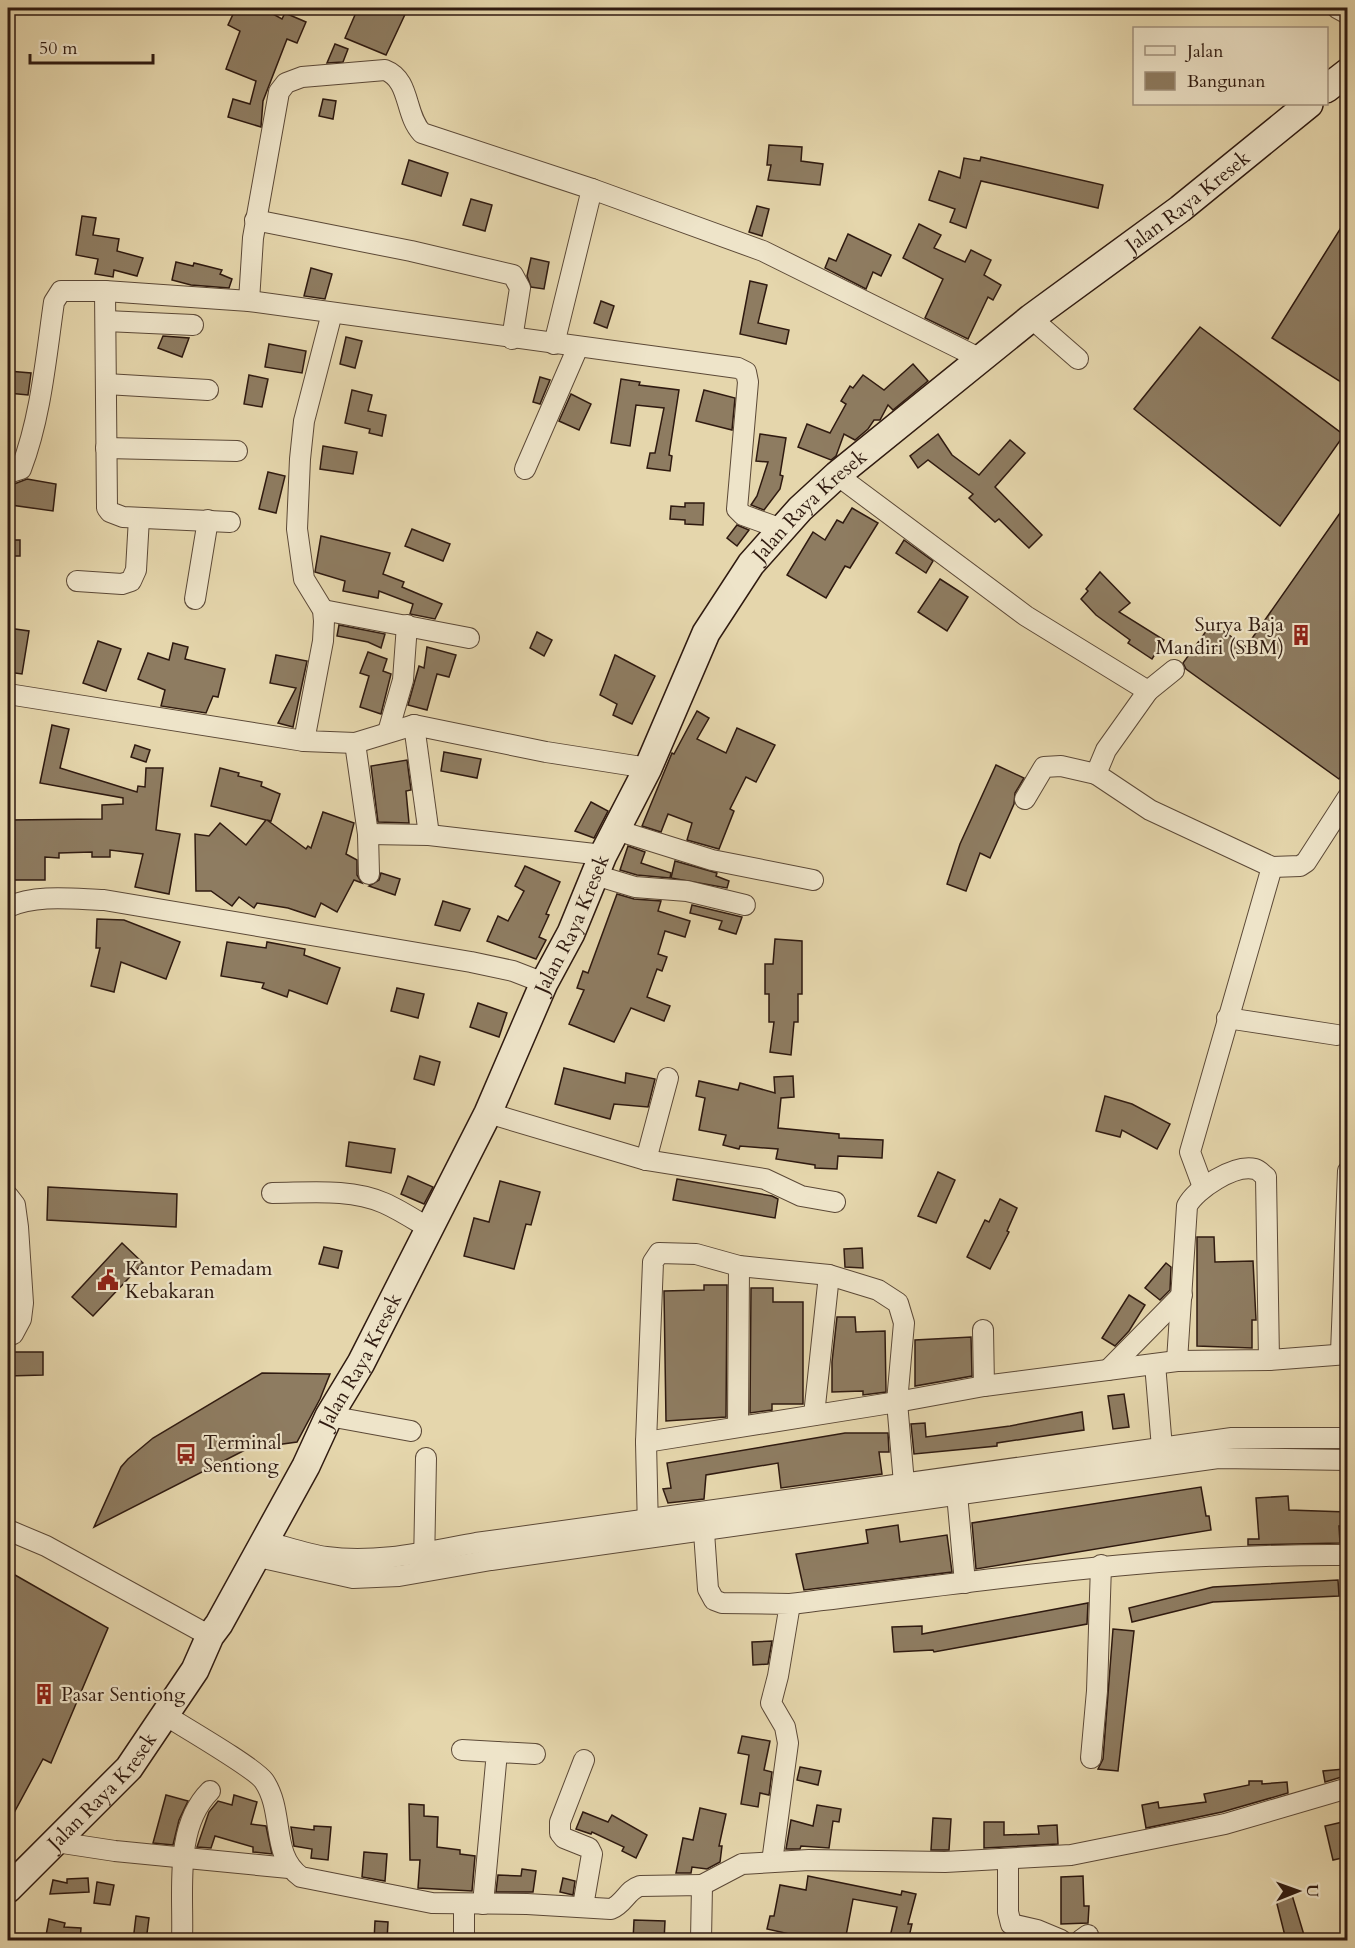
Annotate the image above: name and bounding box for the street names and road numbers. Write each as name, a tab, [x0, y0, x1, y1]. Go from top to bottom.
street label: Jalan Raya Kresek	[1117, 144, 1256, 260]
street label: Jalan Raya Kresek	[744, 443, 872, 570]
street label: Jalan Raya Kresek	[526, 850, 615, 1000]
street label: Jalan Raya Kresek	[310, 1288, 408, 1436]
street label: Jalan Raya Kresek	[39, 1727, 163, 1858]

